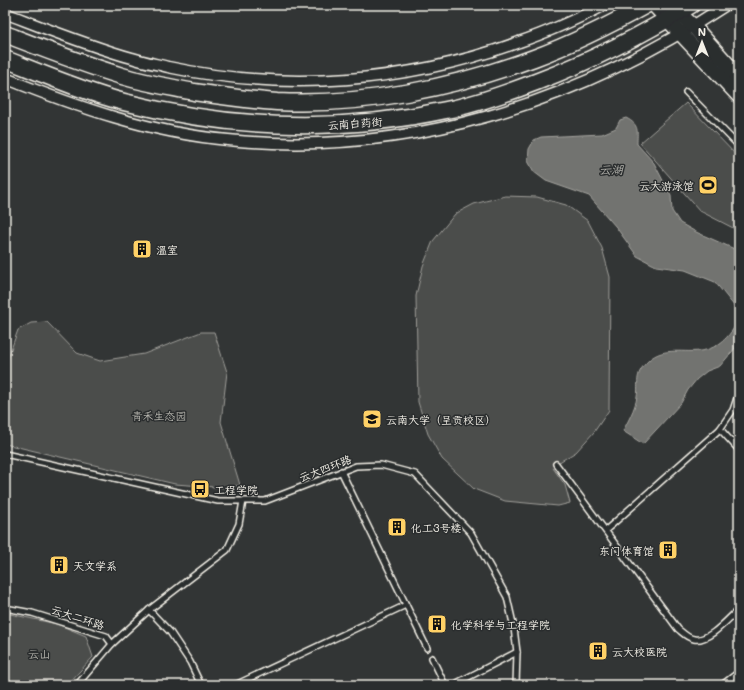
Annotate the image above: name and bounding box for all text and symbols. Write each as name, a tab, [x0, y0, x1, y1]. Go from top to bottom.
north arrow	[682, 22, 722, 62]
text: N	[698, 24, 706, 39]
street label: 云南白药街	[327, 114, 384, 132]
water label: 云湖	[599, 161, 624, 177]
sports icon: 云大游泳馆	[697, 174, 719, 196]
place label: 云大游泳馆	[639, 178, 694, 193]
building icon: 温室	[131, 238, 153, 260]
place label: 温室	[156, 242, 178, 257]
park label: 青禾生态园	[132, 408, 187, 423]
school or university icon: 云南大学（呈贡校区）	[361, 408, 383, 430]
place label: 云南大学（呈贡校区）	[386, 412, 496, 427]
street label: 云大四环路	[297, 451, 353, 485]
bus stop icon: 工程学院	[189, 478, 211, 500]
place label: 工程学院	[214, 482, 258, 497]
building icon: 化工3号楼	[386, 516, 408, 538]
place label: 化工3号楼	[411, 520, 461, 535]
building icon: 东门体育馆	[657, 539, 679, 561]
place label: 东门体育馆	[599, 543, 654, 558]
building icon: 天文学系	[48, 554, 70, 576]
place label: 天文学系	[73, 558, 117, 573]
street label: 云大二环路	[50, 601, 106, 633]
building icon: 化学科学与工程学院	[426, 613, 448, 635]
place label: 化学科学与工程学院	[451, 617, 550, 632]
building icon: 云大校医院	[587, 640, 609, 662]
place label: 云大校医院	[612, 644, 667, 659]
park label: 云山	[28, 646, 50, 661]

